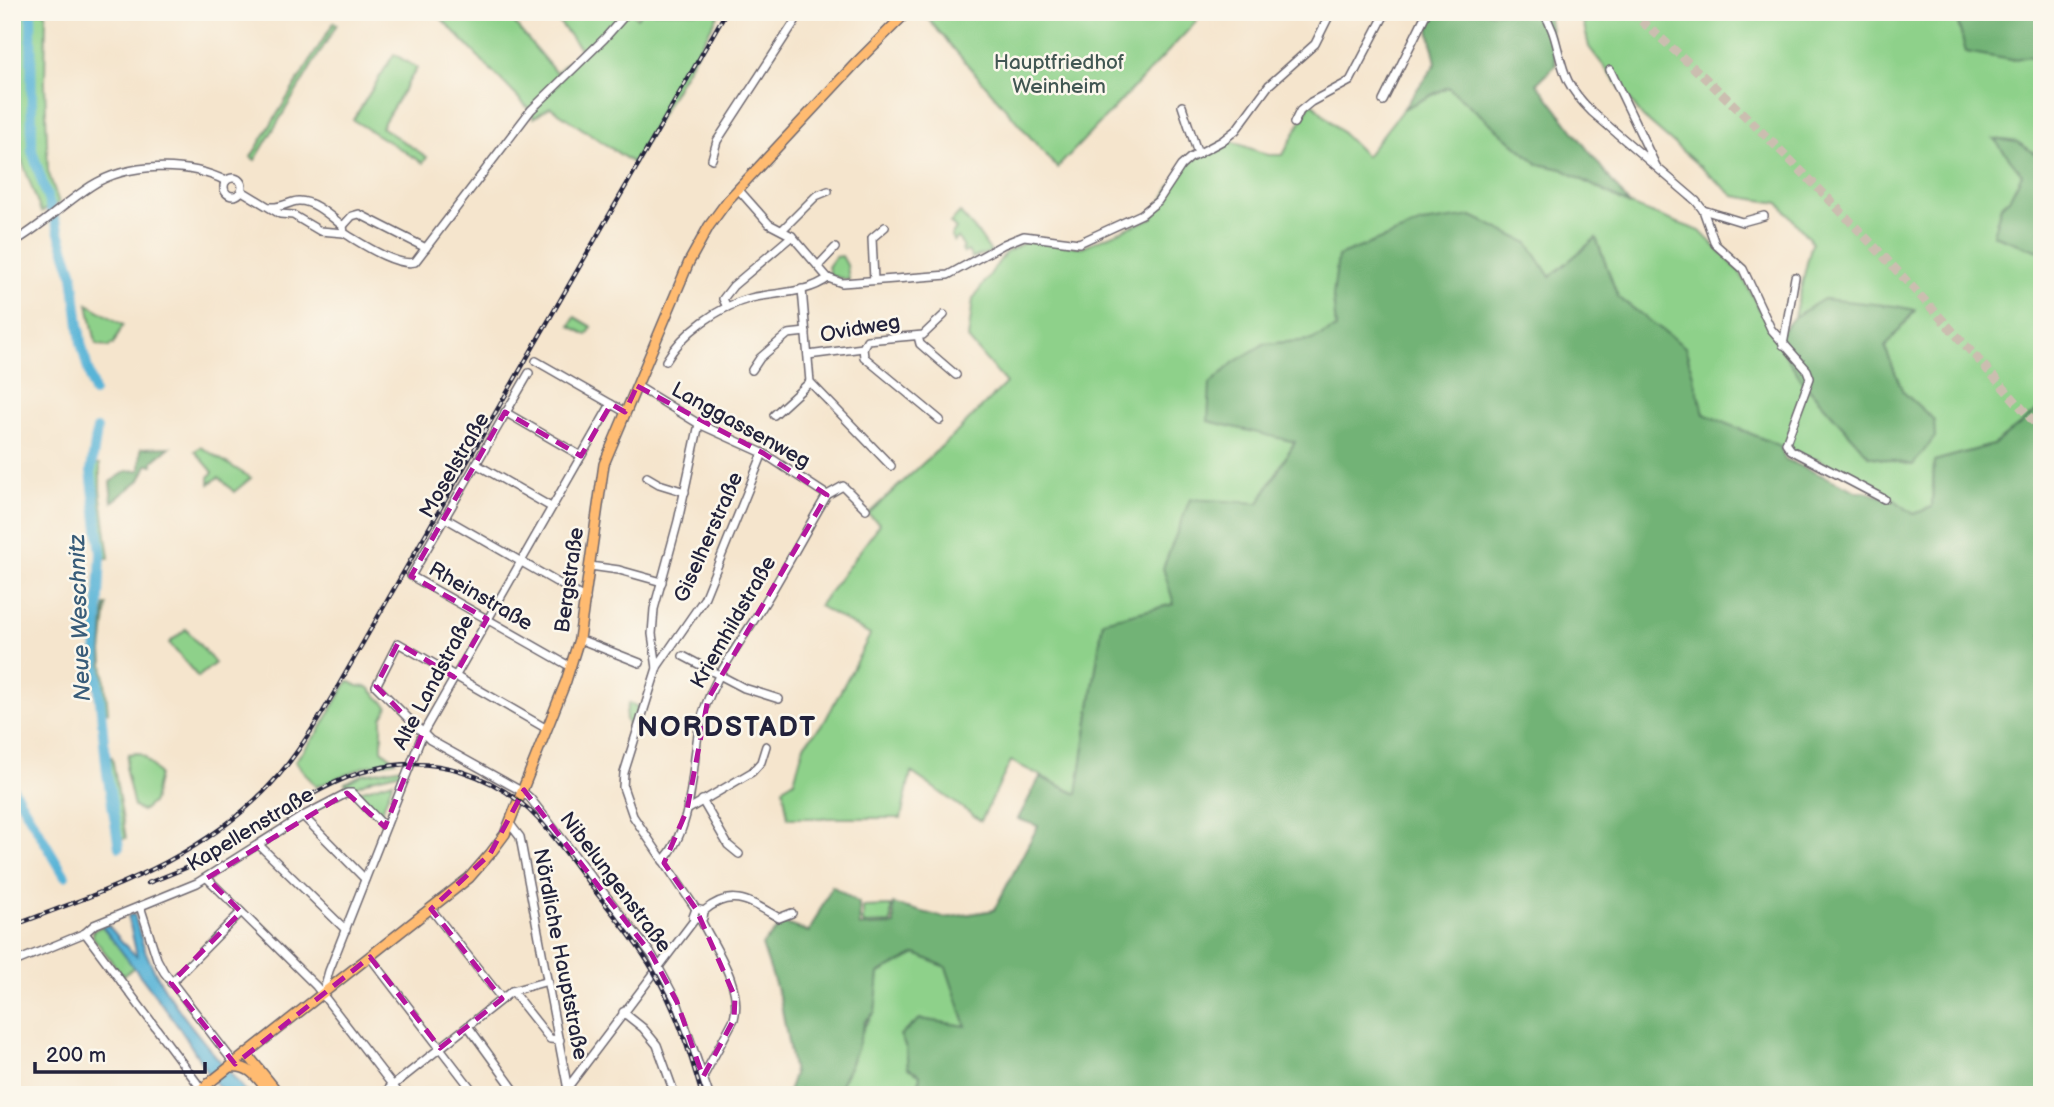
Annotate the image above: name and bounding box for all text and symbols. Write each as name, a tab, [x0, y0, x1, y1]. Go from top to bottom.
park label: Hauptfriedhof Weinheim	[994, 50, 1125, 99]
street label: Ovidweg	[818, 309, 902, 348]
street label: Langgassenweg	[667, 377, 815, 474]
street label: Moselstraße	[414, 408, 495, 522]
street label: Giselherstraße	[669, 468, 748, 606]
street label: Bergstraße	[550, 526, 589, 634]
water label: Neue Weschnitz	[63, 534, 97, 702]
street label: Kriemhildstraße	[685, 551, 782, 693]
street label: Rheinstraße	[424, 557, 537, 636]
street label: Alte Landstraße	[387, 611, 479, 754]
district label: NORDSTADT	[637, 711, 817, 744]
street label: Kapellenstraße	[182, 782, 318, 877]
street label: Nibelungenstraße	[555, 807, 677, 958]
street label: Nördliche Hauptstraße	[528, 846, 593, 1062]
scale bar	[35, 1030, 205, 1074]
text: 200 m	[46, 1043, 106, 1068]

